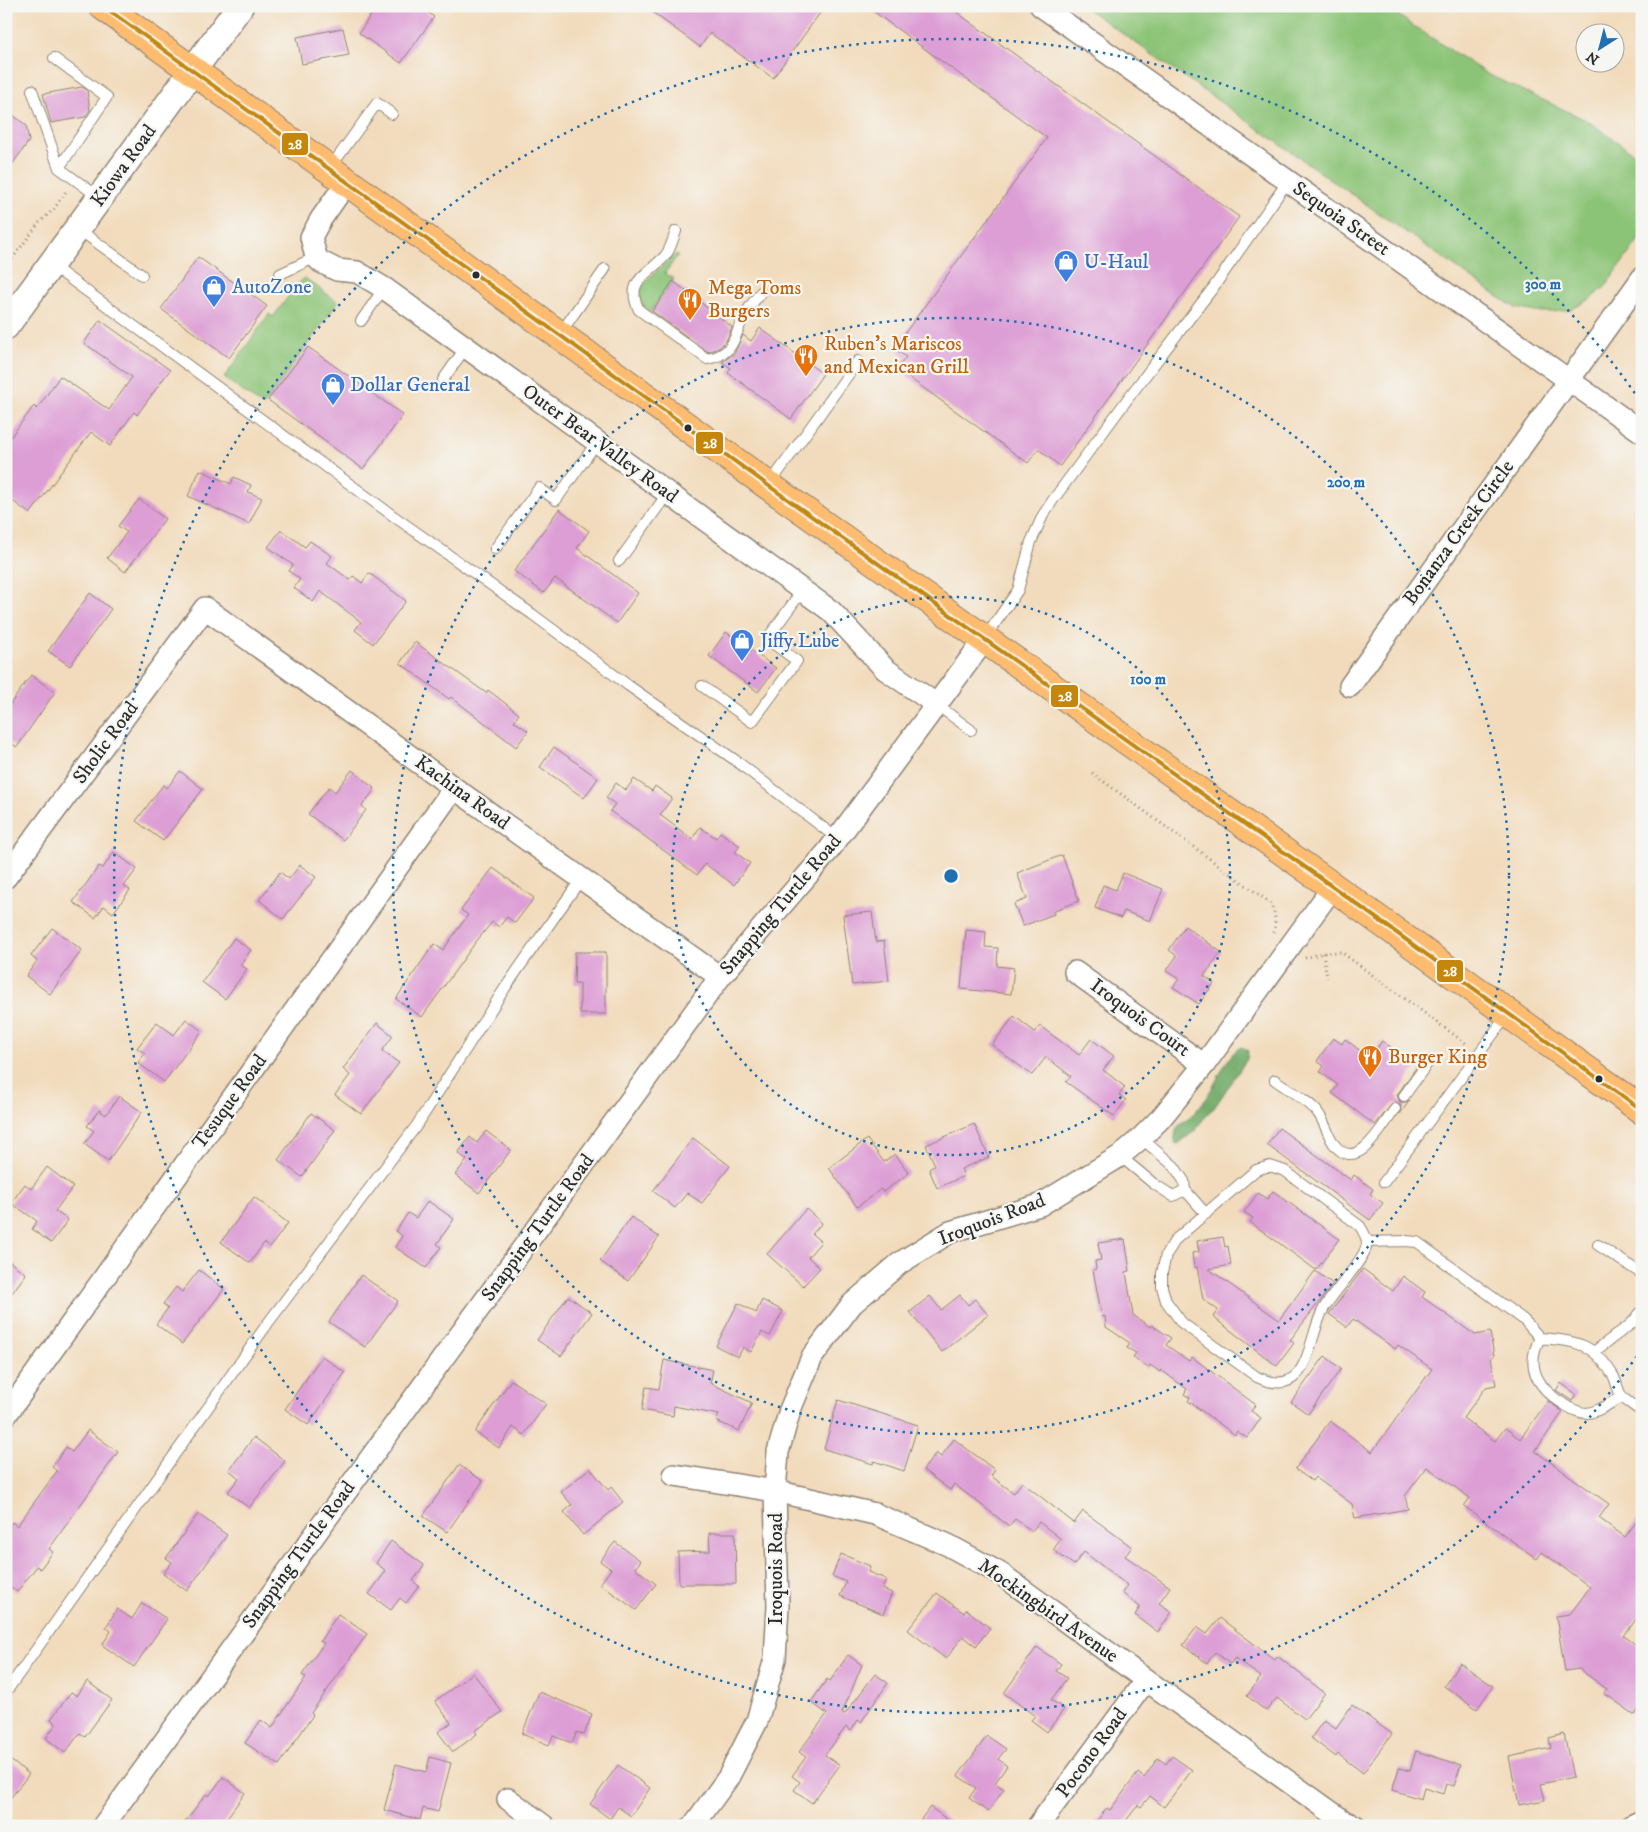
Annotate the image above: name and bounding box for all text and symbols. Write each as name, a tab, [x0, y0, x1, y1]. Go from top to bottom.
north arrow	[1576, 22, 1626, 72]
text: N	[1583, 47, 1603, 68]
street label: Kiowa Road	[86, 120, 162, 212]
line badge: 28	[281, 132, 309, 156]
text: 28	[288, 136, 302, 154]
street label: Sequoia Street	[1287, 176, 1395, 262]
shop icon: U-Haul	[1053, 249, 1079, 283]
place label: U-Haul	[1084, 250, 1149, 275]
unlabelled marker	[471, 270, 481, 280]
shop icon: AutoZone	[201, 274, 227, 308]
place label: AutoZone	[232, 275, 312, 300]
text: 300 m	[1525, 275, 1562, 294]
place label: Mega Toms Burgers	[708, 276, 802, 324]
restaurant icon: Mega Toms Burgers	[677, 287, 703, 321]
place label: Ruben's Mariscos and Mexican Grill	[824, 332, 969, 380]
restaurant icon: Ruben's Mariscos and Mexican Grill	[793, 343, 819, 377]
shop icon: Dollar General	[320, 372, 346, 406]
place label: Dollar General	[350, 373, 470, 398]
street label: Outer Bear Valley Road	[517, 379, 683, 509]
unlabelled marker	[683, 423, 693, 433]
line badge: 28	[695, 431, 724, 455]
text: 28	[703, 435, 717, 453]
street label: Bonanza Creek Circle	[1398, 456, 1520, 610]
text: 200 m	[1327, 473, 1366, 492]
shop icon: Jiffy Lube	[729, 628, 755, 662]
place label: Jiffy Lube	[758, 629, 839, 654]
text: 100 m	[1130, 670, 1167, 689]
line badge: 28	[1050, 684, 1079, 708]
text: 28	[1058, 688, 1072, 706]
street label: Sholic Road	[68, 697, 144, 789]
street label: Kachina Road	[410, 750, 514, 836]
street label: Snapping Turtle Road	[715, 829, 847, 981]
centre of rings	[942, 867, 960, 885]
line badge: 28	[1436, 959, 1464, 983]
text: 28	[1443, 963, 1457, 981]
street label: Iroquois Court	[1085, 973, 1195, 1063]
restaurant icon: Burger King	[1357, 1044, 1383, 1078]
place label: Burger King	[1388, 1045, 1487, 1070]
street label: Tesuque Road	[187, 1050, 273, 1154]
unlabelled marker	[1594, 1074, 1604, 1084]
street label: Snapping Turtle Road	[476, 1149, 600, 1307]
street label: Iroquois Road	[935, 1188, 1049, 1252]
street label: Snapping Turtle Road	[237, 1476, 361, 1634]
street label: Iroquois Road	[764, 1513, 789, 1625]
street label: Mockingbird Avenue	[973, 1553, 1123, 1669]
street label: Pocono Road	[1051, 1703, 1133, 1803]

